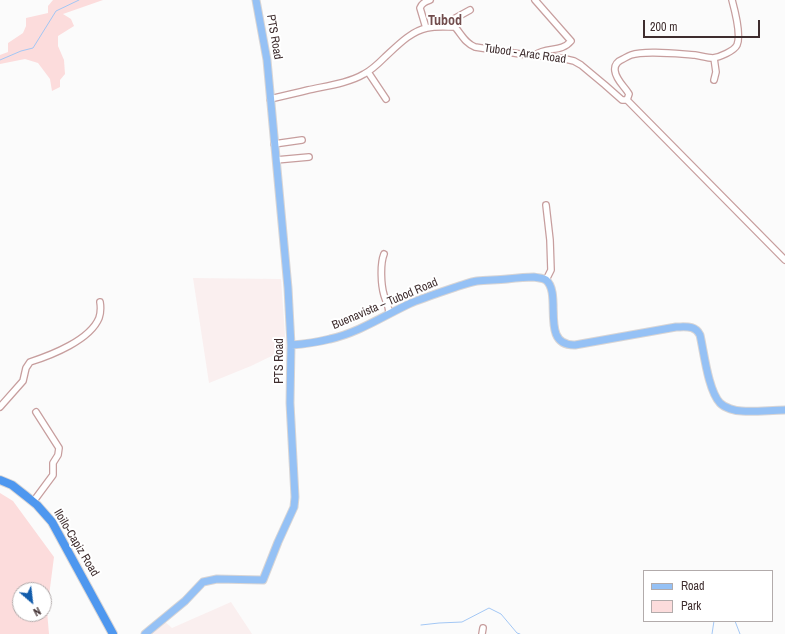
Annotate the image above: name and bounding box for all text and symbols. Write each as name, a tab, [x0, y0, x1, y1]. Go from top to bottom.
scale bar	[645, 12, 762, 38]
street label: PTS Road	[263, 13, 285, 61]
district label: Tubod	[428, 13, 462, 29]
text: 200 m	[650, 19, 677, 35]
street label: Tubod - Arac Road	[483, 41, 567, 67]
street label: Buenavista – Tubod Road	[330, 275, 440, 333]
street label: PTS Road	[273, 338, 287, 384]
street label: Iloilo-Capiz Road	[50, 507, 102, 579]
legend	[643, 570, 773, 622]
text: Road	[681, 578, 705, 594]
north arrow	[12, 582, 52, 622]
text: Park	[681, 598, 701, 614]
text: N	[31, 604, 43, 619]

